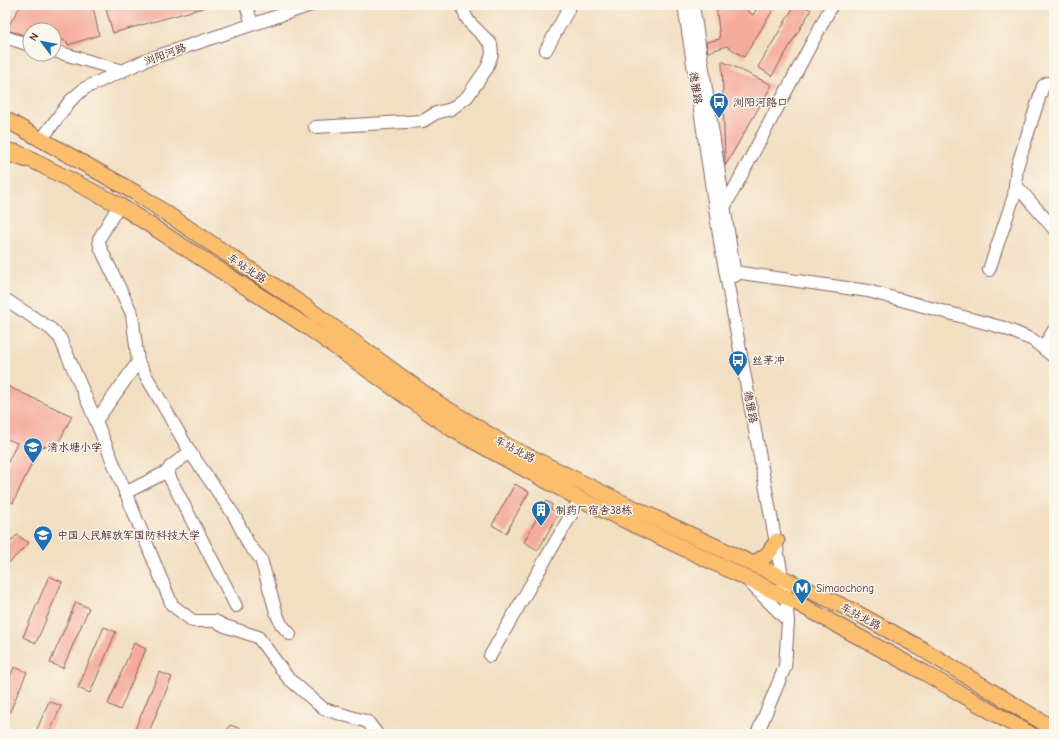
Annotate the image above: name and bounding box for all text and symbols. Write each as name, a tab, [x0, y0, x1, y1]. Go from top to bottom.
north arrow	[22, 22, 62, 62]
text: N	[27, 30, 41, 43]
street label: 浏阳河路	[142, 41, 188, 68]
street label: 德雅路	[687, 71, 705, 105]
bus stop icon: 浏阳河路口	[708, 91, 730, 119]
place label: 浏阳河路口	[733, 96, 788, 109]
street label: 车站北路	[225, 251, 269, 286]
bus stop icon: 丝茅冲	[727, 349, 749, 377]
place label: 丝茅冲	[752, 354, 785, 367]
street label: 德雅路	[741, 390, 760, 425]
street label: 车站北路	[492, 433, 537, 466]
school or university icon: 清水塘小学	[22, 436, 44, 464]
place label: 清水塘小学	[47, 441, 102, 454]
building icon: 制药厂宿舍38栋	[530, 499, 552, 527]
place label: 制药厂宿舍38栋	[555, 504, 632, 517]
school or university icon: 中国人民解放军国防科技大学	[32, 524, 54, 552]
place label: 中国人民解放军国防科技大学	[57, 529, 200, 542]
metro station icon: Simaochong	[791, 577, 813, 605]
place label: Simaochong	[816, 582, 874, 595]
street label: 车站北路	[838, 600, 883, 633]

